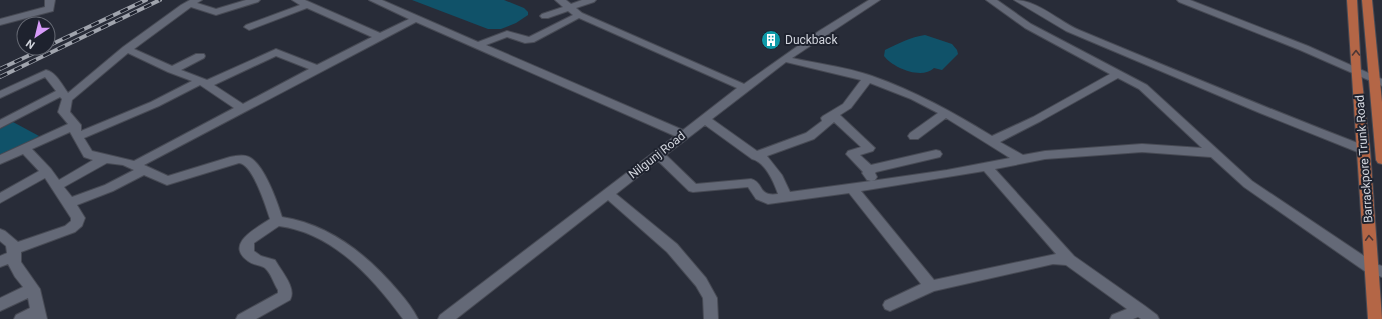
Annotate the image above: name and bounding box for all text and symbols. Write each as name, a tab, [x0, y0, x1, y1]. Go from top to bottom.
north arrow	[16, 16, 56, 56]
building icon: Duckback	[760, 29, 782, 51]
place label: Duckback	[785, 33, 838, 47]
text: N	[23, 36, 37, 51]
one-way arrow	[1351, 50, 1360, 56]
street label: Barrackpore Trunk Road	[1353, 95, 1375, 223]
street label: Nilgunj Road	[626, 129, 688, 181]
one-way arrow	[1365, 235, 1374, 241]

